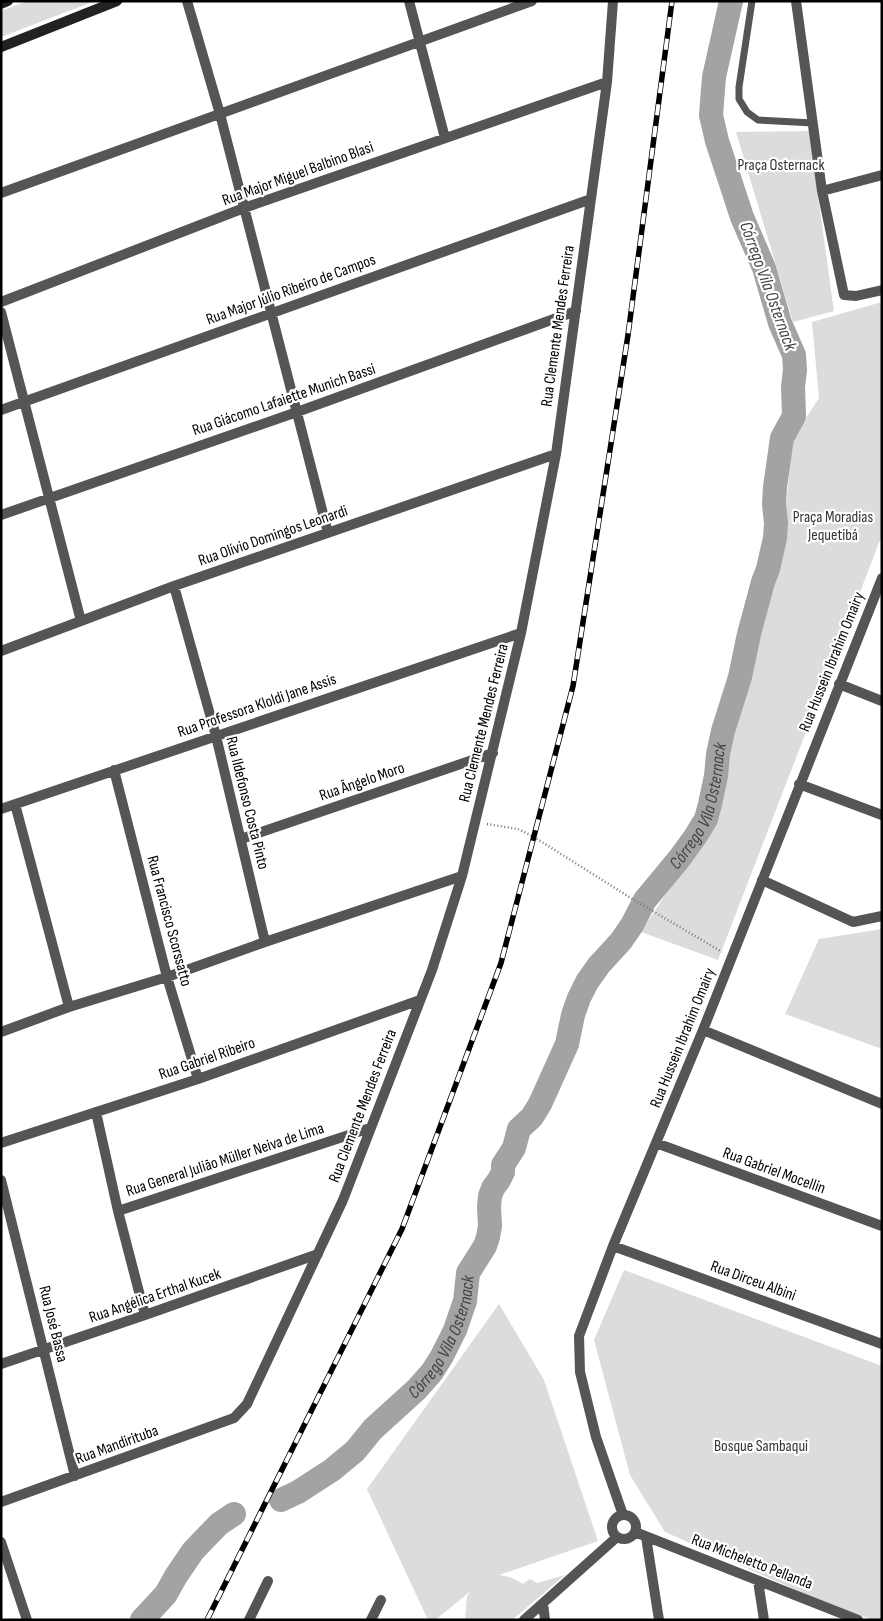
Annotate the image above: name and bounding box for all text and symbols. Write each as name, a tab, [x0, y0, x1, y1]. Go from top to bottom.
street label: Rua Major Miguel Balbino Blasi	[220, 138, 376, 210]
park label: Praça Osternack	[737, 156, 825, 175]
water label: Córrego Vila Osternack	[735, 219, 801, 355]
street label: Rua Clemente Mendes Ferreira	[537, 244, 579, 408]
street label: Rua Major Júlio Ribeiro de Campos	[204, 250, 379, 330]
street label: Rua Giácomo Lafaiette Munich Bassi	[190, 360, 378, 440]
street label: Rua Olívio Domingos Leonardi	[196, 502, 350, 570]
park label: Praça Moradias Jequetibá	[793, 508, 873, 545]
street label: Rua Hussein Ibrahim Omairy	[795, 589, 869, 735]
street label: Rua Clemente Mendes Ferreira	[455, 642, 513, 804]
street label: Rua Professora Kloldi Jane Assis	[175, 670, 339, 742]
street label: Rua Ildefonso Costa Pinto	[221, 735, 273, 871]
water label: Córrego Vila Osternack	[665, 739, 731, 873]
street label: Rua Ângelo Moro	[317, 759, 407, 805]
street label: Rua Francisco Scorssatto	[142, 853, 196, 989]
street label: Rua Hussein Ibrahim Omairy	[646, 965, 720, 1111]
street label: Rua Clemente Mendes Ferreira	[325, 1027, 401, 1185]
street label: Rua Gabriel Ribeiro	[156, 1034, 258, 1084]
street label: Rua General Julião Müller Neiva de Lima	[124, 1119, 326, 1201]
street label: Rua Gabriel Mocellin	[720, 1144, 828, 1198]
street label: Rua Dirceu Albini	[708, 1257, 798, 1305]
street label: Rua Angélica Erthal Kucek	[87, 1265, 223, 1327]
water label: Córrego Vila Osternack	[403, 1273, 478, 1403]
street label: Rua José Bassa	[34, 1284, 72, 1364]
street label: Rua Mandirituba	[73, 1421, 161, 1469]
park label: Bosque Sambaqui	[714, 1437, 808, 1456]
street label: Rua Micheletto Pellanda	[689, 1530, 815, 1594]

